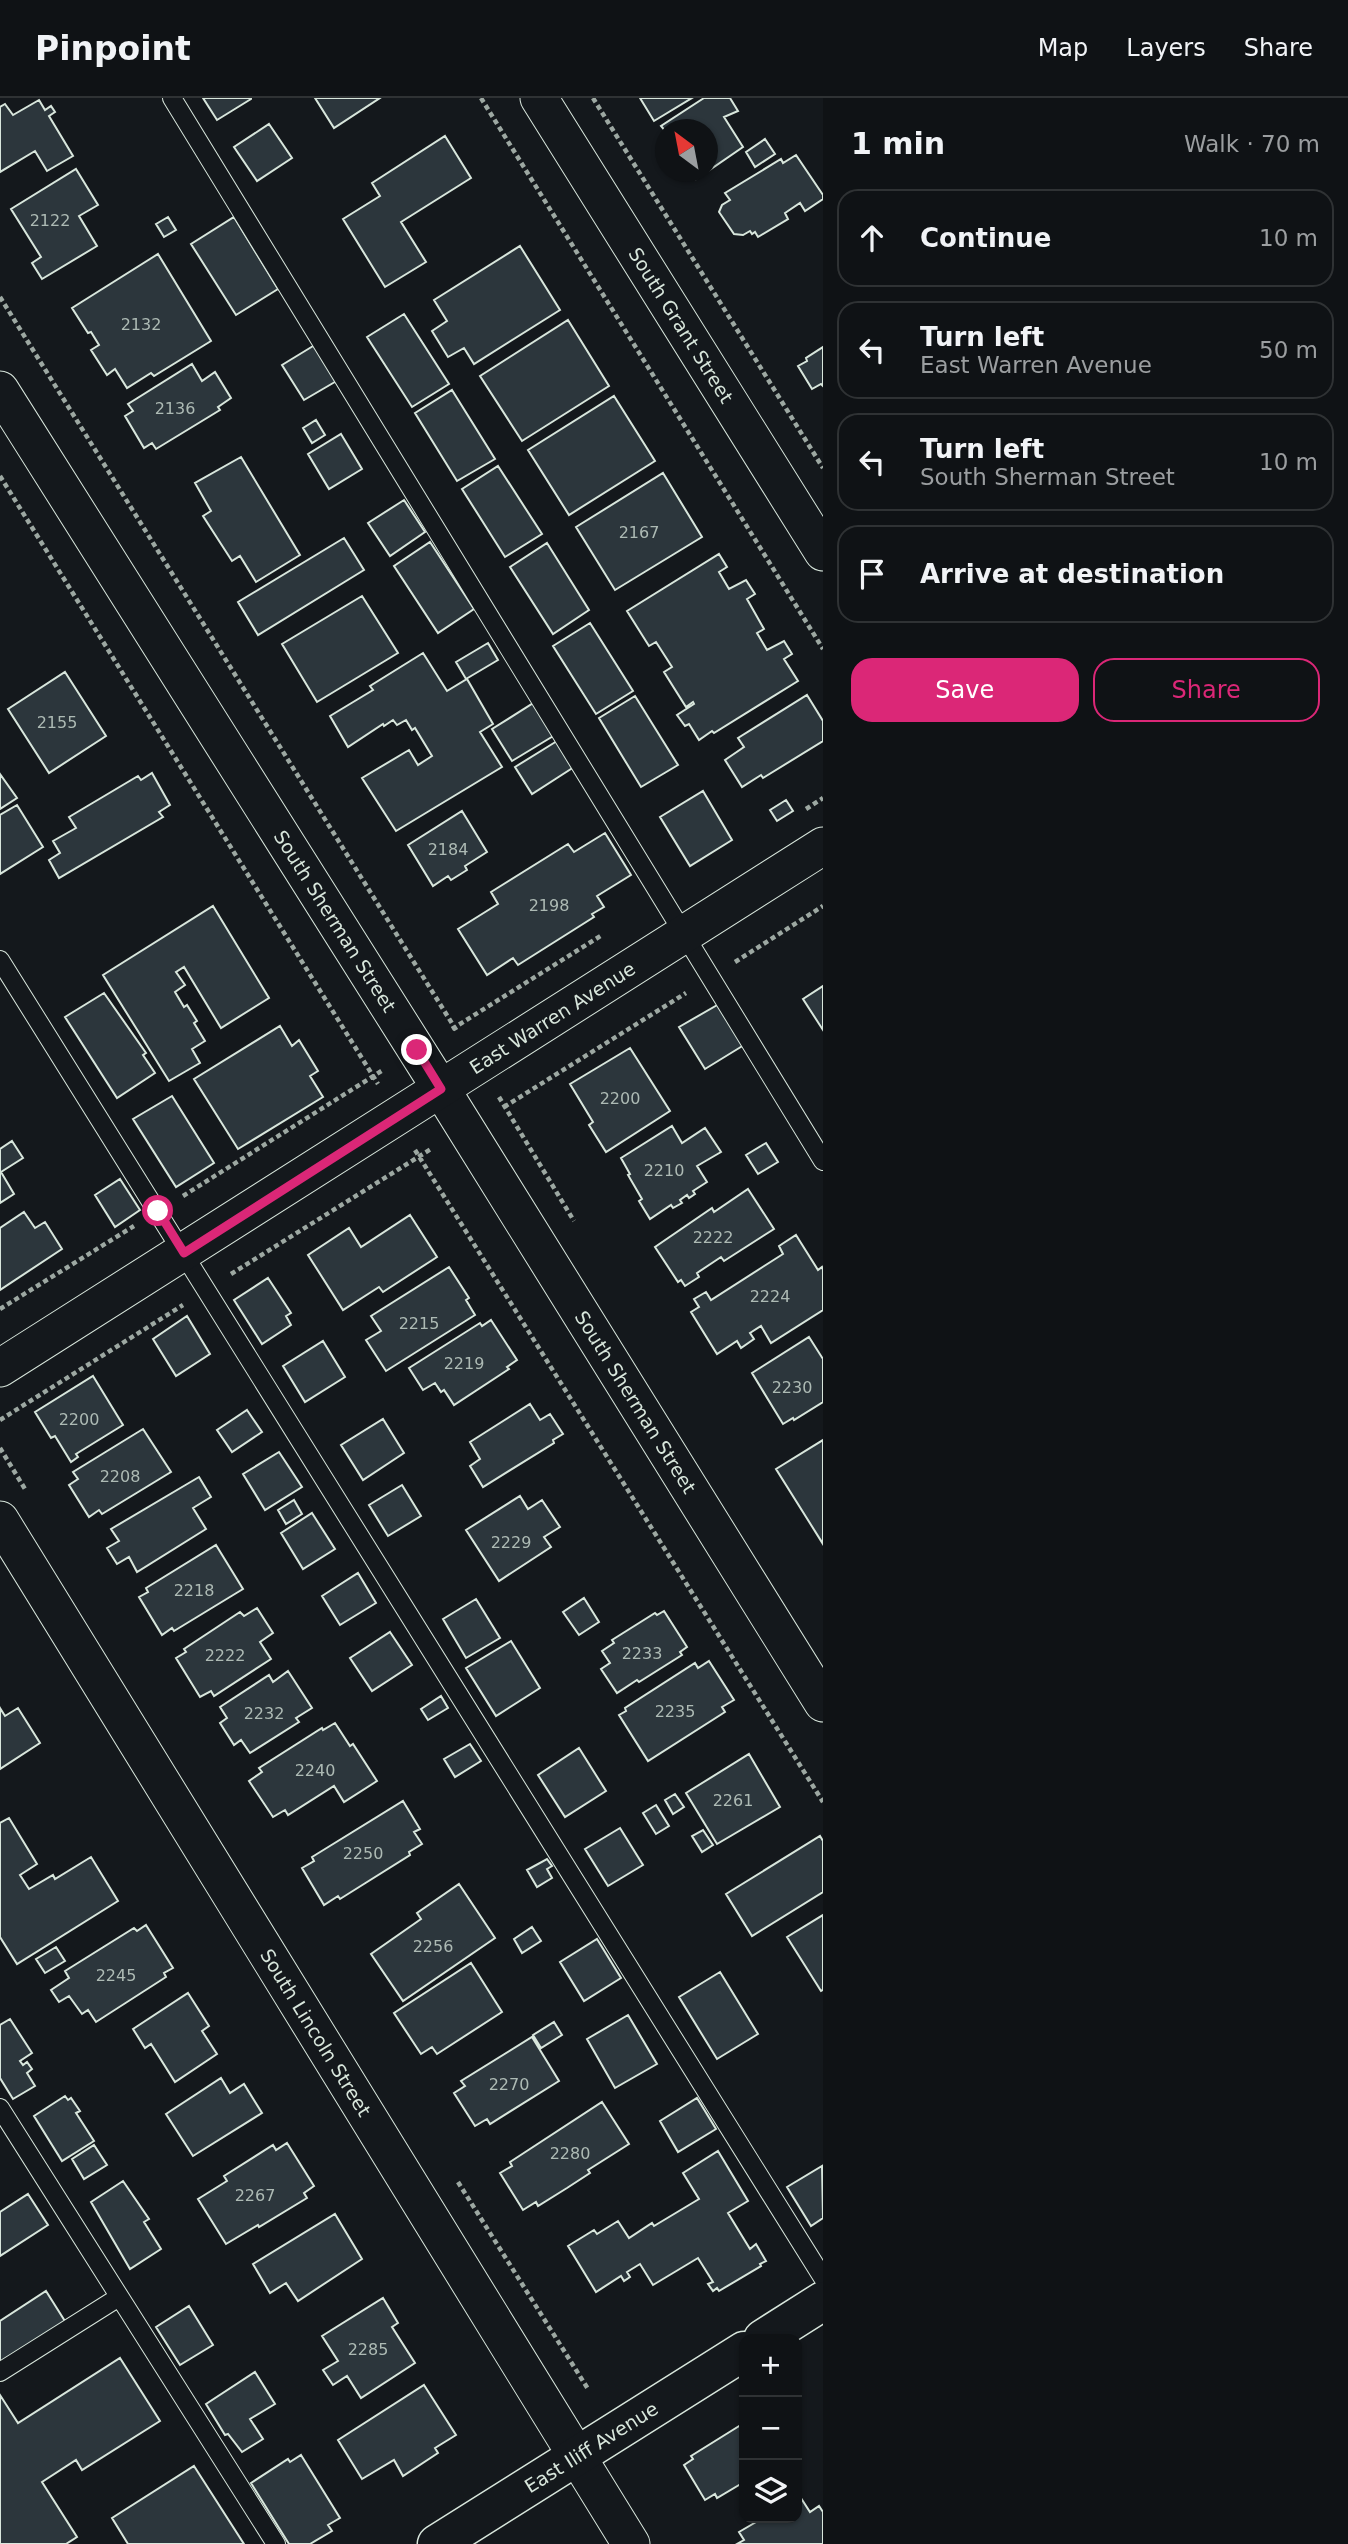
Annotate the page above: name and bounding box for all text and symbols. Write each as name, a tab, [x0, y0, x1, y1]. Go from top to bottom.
text: Pinpoint	[35, 29, 191, 68]
text: Map	[1038, 34, 1088, 62]
text: Layers	[1126, 34, 1206, 62]
text: Share	[1244, 34, 1313, 62]
north arrow	[655, 119, 718, 182]
text: 1 min	[851, 126, 945, 161]
text: Walk · 70 m	[1184, 131, 1320, 157]
house number: 2122	[30, 211, 70, 230]
icon: ahead	[853, 219, 891, 257]
text: Continue	[920, 223, 1051, 253]
text: 10 m	[1259, 225, 1318, 251]
street label: South Grant Street	[624, 244, 738, 407]
house number: 2132	[121, 315, 161, 334]
text: Turn left	[920, 322, 1044, 352]
icon: left	[853, 331, 891, 369]
text: 50 m	[1259, 337, 1318, 363]
text: East Warren Avenue	[920, 352, 1152, 378]
house number: 2136	[155, 399, 195, 418]
text: Turn left	[920, 434, 1044, 464]
icon: left	[853, 443, 891, 481]
text: 10 m	[1259, 449, 1318, 475]
text: South Sherman Street	[920, 464, 1175, 490]
house number: 2167	[619, 523, 659, 542]
icon: arrive	[853, 555, 891, 593]
text: Arrive at destination	[920, 559, 1224, 589]
button: Save	[851, 658, 1079, 722]
button: Share	[1093, 658, 1320, 722]
house number: 2155	[37, 713, 77, 732]
street label: South Sherman Street	[270, 826, 401, 1016]
house number: 2184	[428, 840, 468, 859]
house number: 2198	[529, 896, 569, 915]
street label: East Warren Avenue	[465, 957, 639, 1078]
route end	[401, 1034, 432, 1065]
house number: 2200	[600, 1089, 640, 1108]
house number: 2210	[644, 1161, 684, 1180]
route start	[142, 1195, 173, 1226]
house number: 2222	[693, 1228, 733, 1247]
house number: 2224	[750, 1287, 790, 1306]
street label: South Sherman Street	[571, 1307, 701, 1497]
house number: 2215	[399, 1314, 439, 1333]
house number: 2219	[444, 1354, 484, 1373]
house number: 2230	[772, 1378, 812, 1397]
house number: 2200	[59, 1410, 99, 1429]
house number: 2208	[100, 1467, 140, 1486]
house number: 2229	[491, 1533, 531, 1552]
house number: 2218	[174, 1581, 214, 1600]
house number: 2233	[622, 1644, 662, 1663]
house number: 2222	[205, 1646, 245, 1665]
house number: 2235	[655, 1702, 695, 1721]
house number: 2232	[244, 1704, 284, 1723]
house number: 2240	[295, 1761, 335, 1780]
house number: 2261	[713, 1791, 753, 1810]
house number: 2250	[343, 1844, 383, 1863]
house number: 2256	[413, 1937, 453, 1956]
street label: South Lincoln Street	[256, 1945, 376, 2120]
house number: 2245	[96, 1966, 136, 1985]
house number: 2270	[489, 2075, 529, 2094]
house number: 2280	[550, 2144, 590, 2163]
house number: 2267	[235, 2186, 275, 2205]
map controls	[739, 2334, 802, 2523]
button: +	[739, 2334, 802, 2397]
house number: 2285	[348, 2340, 388, 2359]
street label: East Iliff Avenue	[520, 2397, 662, 2497]
button: −	[739, 2397, 802, 2460]
button: layers	[739, 2460, 802, 2523]

